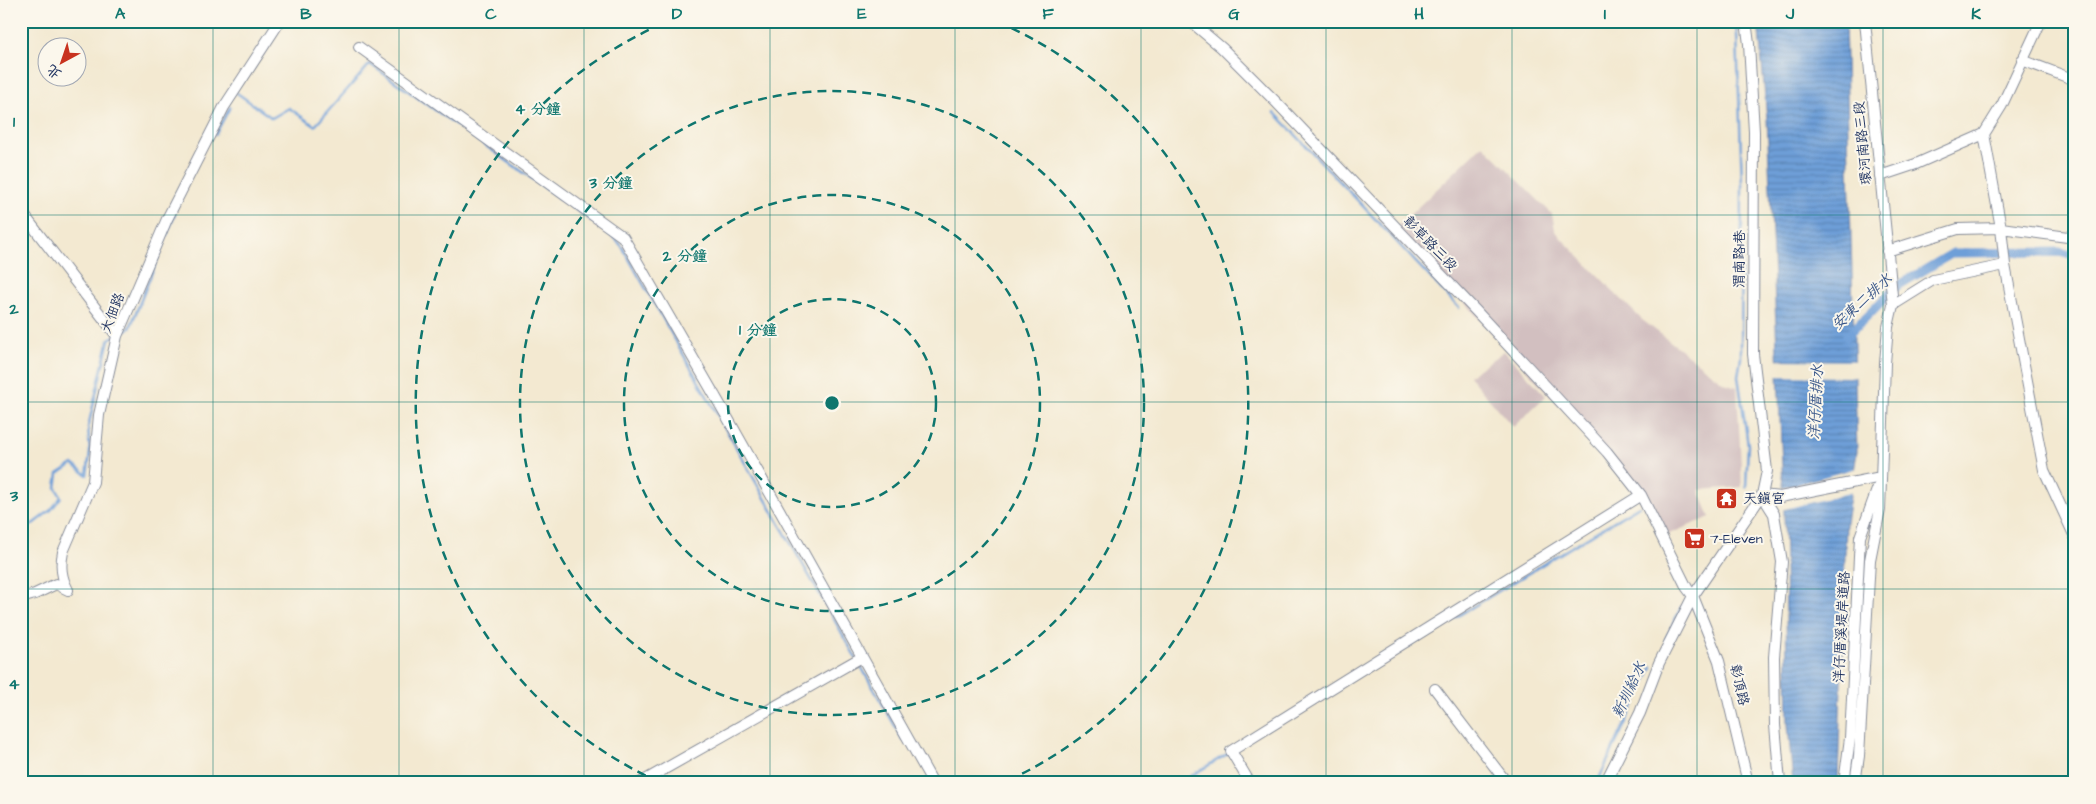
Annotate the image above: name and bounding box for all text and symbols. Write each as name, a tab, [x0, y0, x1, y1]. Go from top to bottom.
text: A	[115, 3, 126, 25]
text: B	[300, 3, 312, 25]
text: C	[485, 3, 497, 25]
text: D	[672, 3, 683, 25]
text: E	[857, 3, 867, 25]
text: F	[1042, 3, 1054, 25]
text: G	[1228, 3, 1240, 25]
text: H	[1414, 3, 1424, 25]
text: I	[1604, 3, 1606, 25]
text: J	[1785, 3, 1795, 25]
text: K	[1971, 3, 1981, 25]
north arrow	[38, 38, 88, 88]
text: 北	[42, 59, 66, 83]
text: 4 分鐘	[515, 99, 561, 120]
street label: 環河南路三段	[1849, 100, 1877, 186]
text: 1	[13, 111, 16, 133]
text: 3 分鐘	[588, 173, 633, 194]
street label: 彰草路三段	[1398, 212, 1462, 276]
street label: 渭南路1巷	[1730, 229, 1750, 288]
text: 2 分鐘	[662, 246, 707, 267]
water label: 安東二排水	[1827, 268, 1898, 335]
street label: 大佃路	[96, 290, 130, 336]
text: 2	[8, 298, 19, 320]
text: 1 分鐘	[739, 320, 777, 341]
water label: 洋仔厝排水	[1804, 363, 1829, 440]
centre of rings	[823, 394, 841, 412]
text: 3	[9, 485, 19, 507]
temple icon: 天鎮宮	[1715, 487, 1739, 511]
place label: 天鎮宮	[1743, 489, 1785, 509]
supermarket icon: 7-Eleven	[1682, 527, 1706, 551]
place label: 7-Eleven	[1710, 529, 1763, 549]
street label: 洋仔厝溪堤岸道路	[1829, 571, 1855, 683]
water label: 新圳給水	[1607, 657, 1652, 722]
street label: 彰頂路	[1725, 662, 1753, 708]
text: 4	[9, 673, 20, 695]

